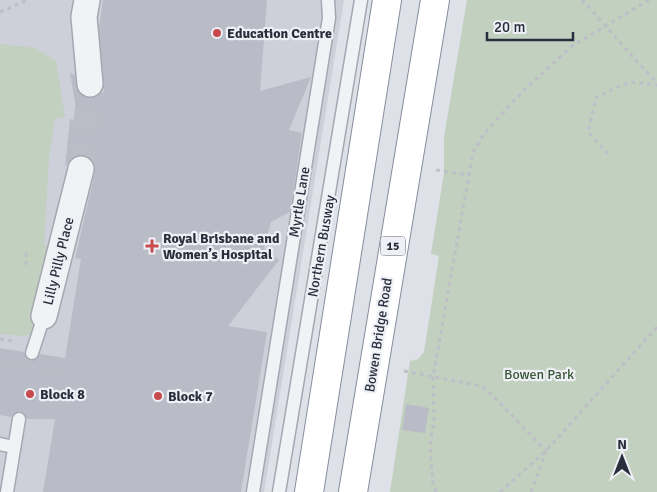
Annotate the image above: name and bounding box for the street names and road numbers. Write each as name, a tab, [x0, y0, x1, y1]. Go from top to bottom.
street label: Myrtle Lane	[286, 166, 313, 239]
street label: Northern Busway	[304, 193, 339, 298]
street label: Lilly Pilly Place	[39, 215, 78, 307]
road number: 15	[380, 237, 406, 256]
street label: Bowen Bridge Road	[361, 277, 396, 393]

